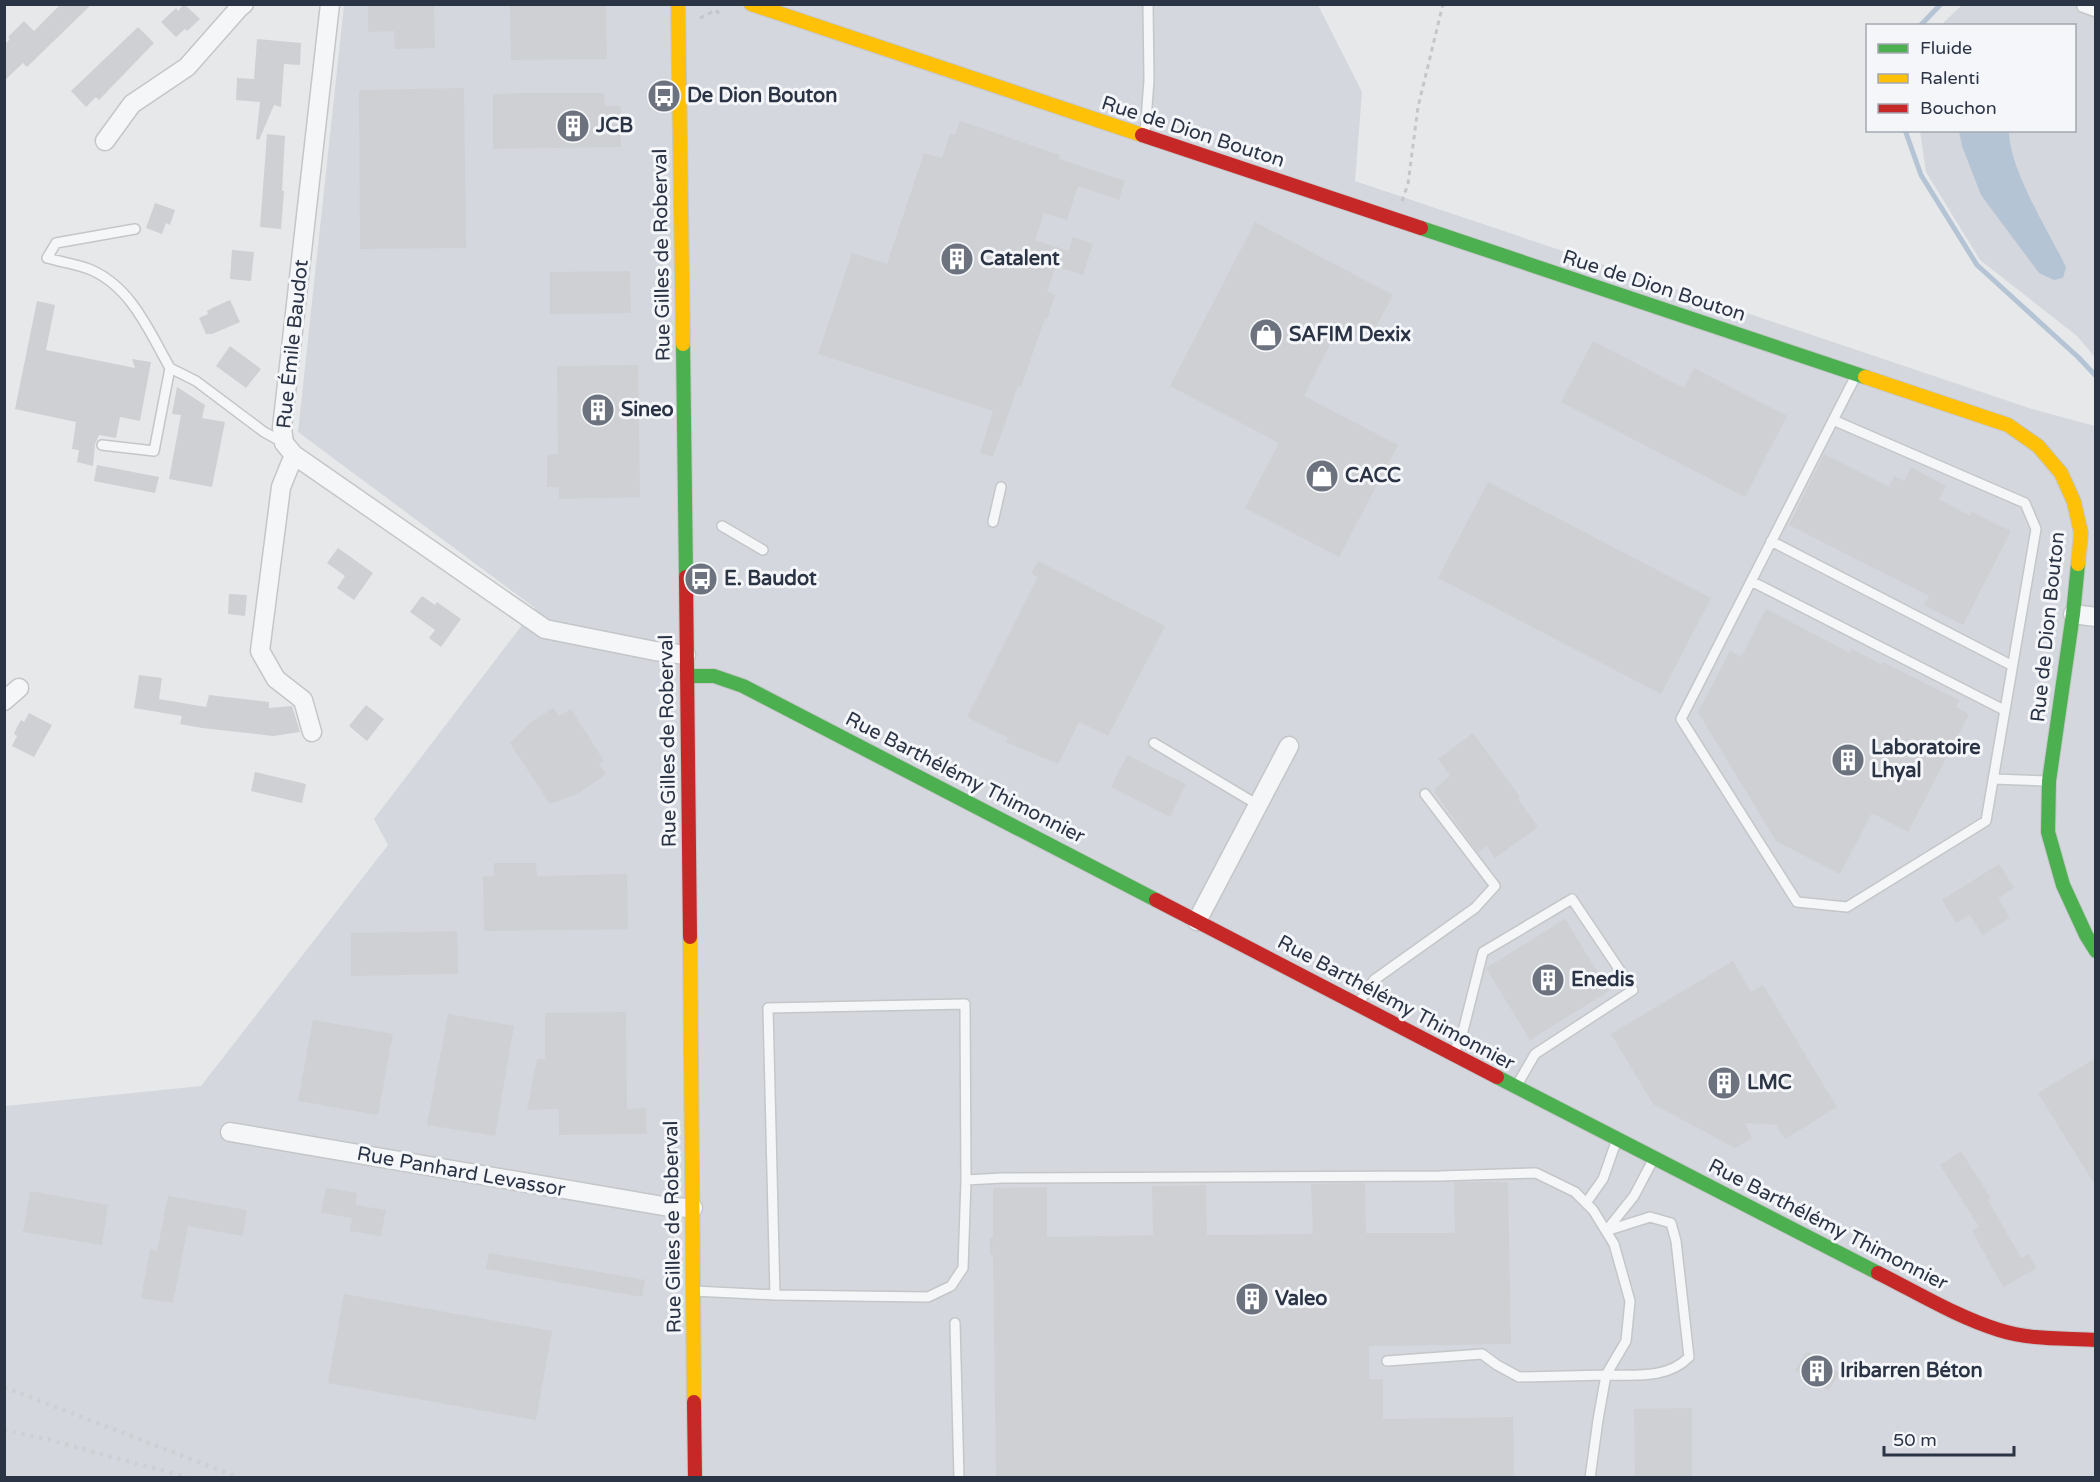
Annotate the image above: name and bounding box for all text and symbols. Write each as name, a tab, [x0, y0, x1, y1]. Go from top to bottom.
legend	[1866, 24, 2076, 132]
text: Fluide	[1920, 37, 1972, 59]
text: Ralenti	[1920, 67, 1980, 89]
bus stop icon: De Dion Bouton	[646, 78, 682, 114]
place label: De Dion Bouton	[687, 84, 837, 108]
street label: Rue de Dion Bouton	[1098, 91, 1288, 173]
text: Bouchon	[1920, 97, 1997, 119]
building icon: JCB	[555, 108, 591, 144]
place label: JCB	[595, 114, 633, 138]
street label: Rue Gilles de Roberval	[648, 148, 676, 362]
building icon: Catalent	[939, 241, 975, 277]
street label: Rue de Dion Bouton	[1559, 245, 1749, 327]
place label: Catalent	[980, 247, 1060, 271]
street label: Rue Émile Baudot	[271, 258, 314, 430]
shop icon: SAFIM Dexix	[1248, 317, 1284, 353]
place label: SAFIM Dexix	[1289, 323, 1411, 347]
building icon: Sineo	[580, 392, 616, 428]
place label: Sineo	[621, 398, 674, 422]
shop icon: CACC	[1304, 458, 1340, 494]
place label: CACC	[1345, 464, 1401, 488]
street label: Rue de Dion Bouton	[2026, 531, 2070, 723]
bus stop icon: E. Baudot	[683, 561, 719, 597]
place label: E. Baudot	[724, 567, 817, 591]
street label: Rue Gilles de Roberval	[654, 634, 682, 848]
street label: Rue Barthélémy Thimonnier	[841, 707, 1089, 849]
place label: Laboratoire Lhyal	[1871, 736, 1981, 783]
building icon: Laboratoire Lhyal	[1830, 742, 1866, 778]
street label: Rue Barthélémy Thimonnier	[1273, 930, 1519, 1076]
building icon: Enedis	[1530, 962, 1566, 998]
place label: Enedis	[1571, 968, 1635, 992]
building icon: LMC	[1706, 1065, 1742, 1101]
place label: LMC	[1747, 1071, 1792, 1095]
street label: Rue Gilles de Roberval	[659, 1120, 687, 1334]
street label: Rue Panhard Levassor	[355, 1142, 567, 1202]
street label: Rue Barthélémy Thimonnier	[1704, 1154, 1952, 1296]
building icon: Valeo	[1234, 1281, 1270, 1317]
place label: Valeo	[1275, 1287, 1327, 1311]
building icon: Iribarren Béton	[1799, 1353, 1835, 1389]
place label: Iribarren Béton	[1840, 1359, 1983, 1383]
scale bar	[1884, 1419, 2014, 1457]
text: 50 m	[1893, 1429, 1937, 1451]

